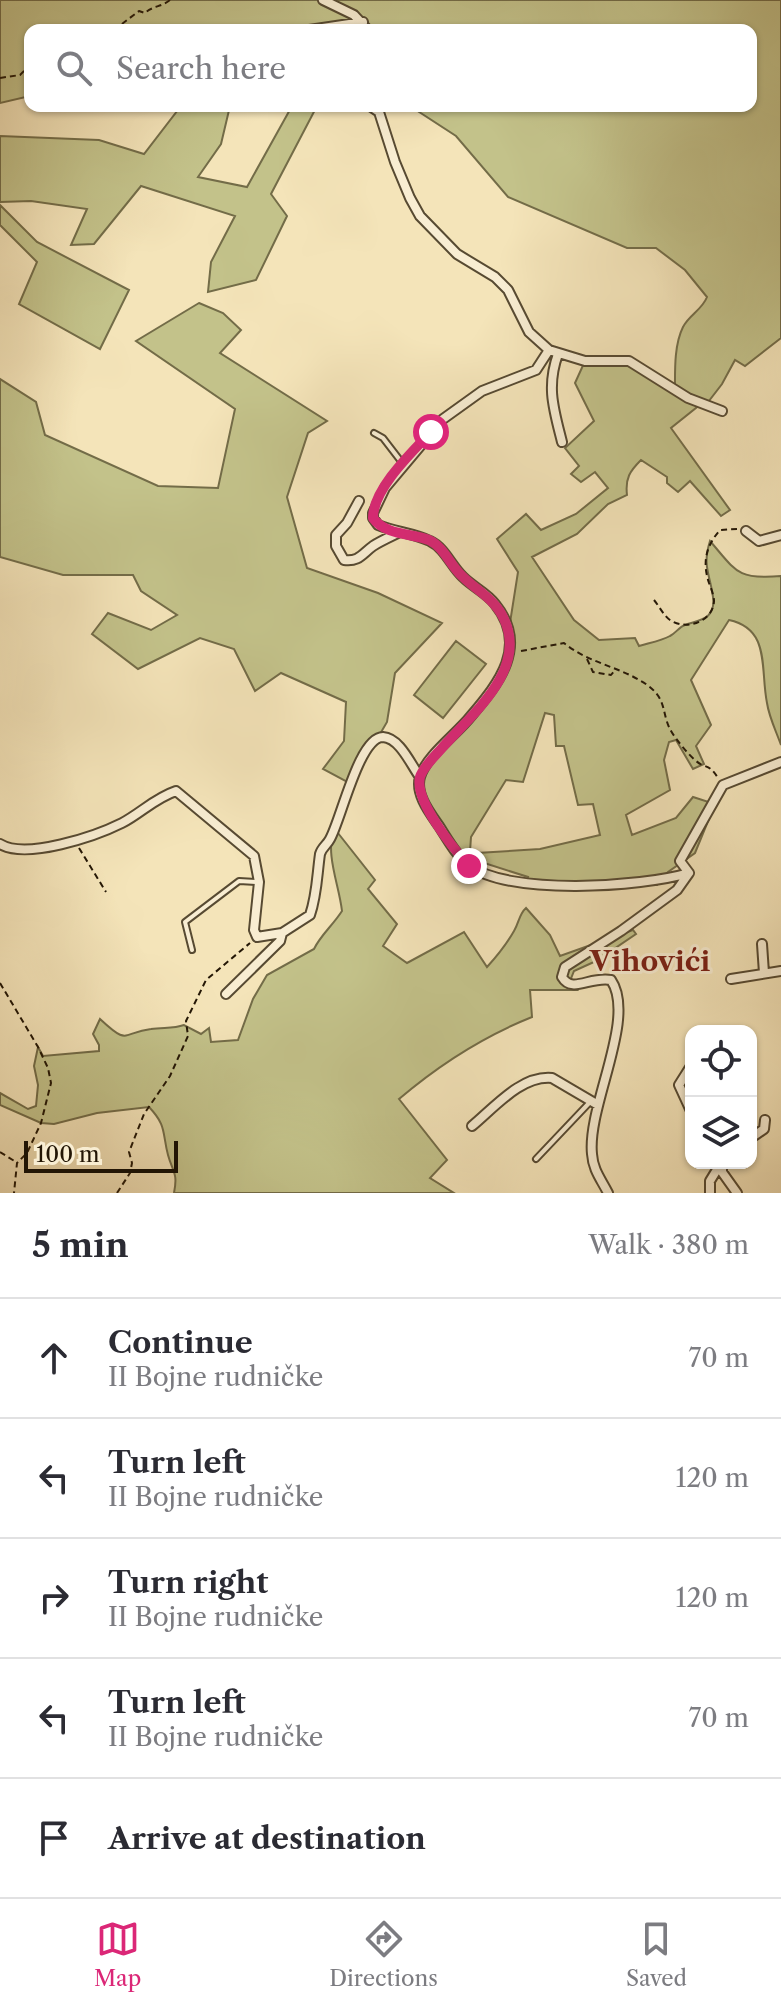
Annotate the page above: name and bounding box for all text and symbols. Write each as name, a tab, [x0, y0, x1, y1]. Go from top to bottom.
search box	[24, 24, 757, 112]
icon: search	[52, 46, 96, 90]
text: Search here	[116, 50, 286, 87]
route start	[413, 414, 449, 450]
route end	[451, 848, 487, 884]
district label: Vihovići	[589, 944, 710, 978]
map controls	[685, 1025, 757, 1169]
button: locate	[685, 1025, 757, 1097]
button: layers	[685, 1097, 757, 1169]
scale bar	[24, 1137, 178, 1173]
text: 100 m	[36, 1141, 99, 1168]
text: 5 min	[32, 1224, 129, 1266]
text: Walk · 380 m	[588, 1229, 749, 1261]
text: Continue	[108, 1324, 253, 1361]
icon: ahead	[32, 1336, 76, 1380]
text: 70 m	[689, 1342, 749, 1374]
text: II Bojne rudničke	[108, 1361, 323, 1393]
text: Turn left	[108, 1444, 245, 1481]
icon: left	[32, 1456, 76, 1500]
text: 120 m	[675, 1462, 749, 1494]
text: II Bojne rudničke	[108, 1481, 323, 1513]
text: Turn right	[108, 1564, 268, 1601]
icon: right	[32, 1576, 76, 1620]
text: 120 m	[675, 1582, 749, 1614]
text: II Bojne rudničke	[108, 1601, 323, 1633]
text: Turn left	[108, 1684, 245, 1721]
icon: left	[32, 1696, 76, 1740]
text: 70 m	[689, 1702, 749, 1734]
text: II Bojne rudničke	[108, 1721, 323, 1753]
icon: arrive	[32, 1816, 76, 1860]
text: Arrive at destination	[108, 1820, 426, 1857]
tab: Map	[94, 1917, 141, 1992]
tab: Directions	[329, 1917, 438, 1992]
tab: Saved	[626, 1917, 687, 1992]

